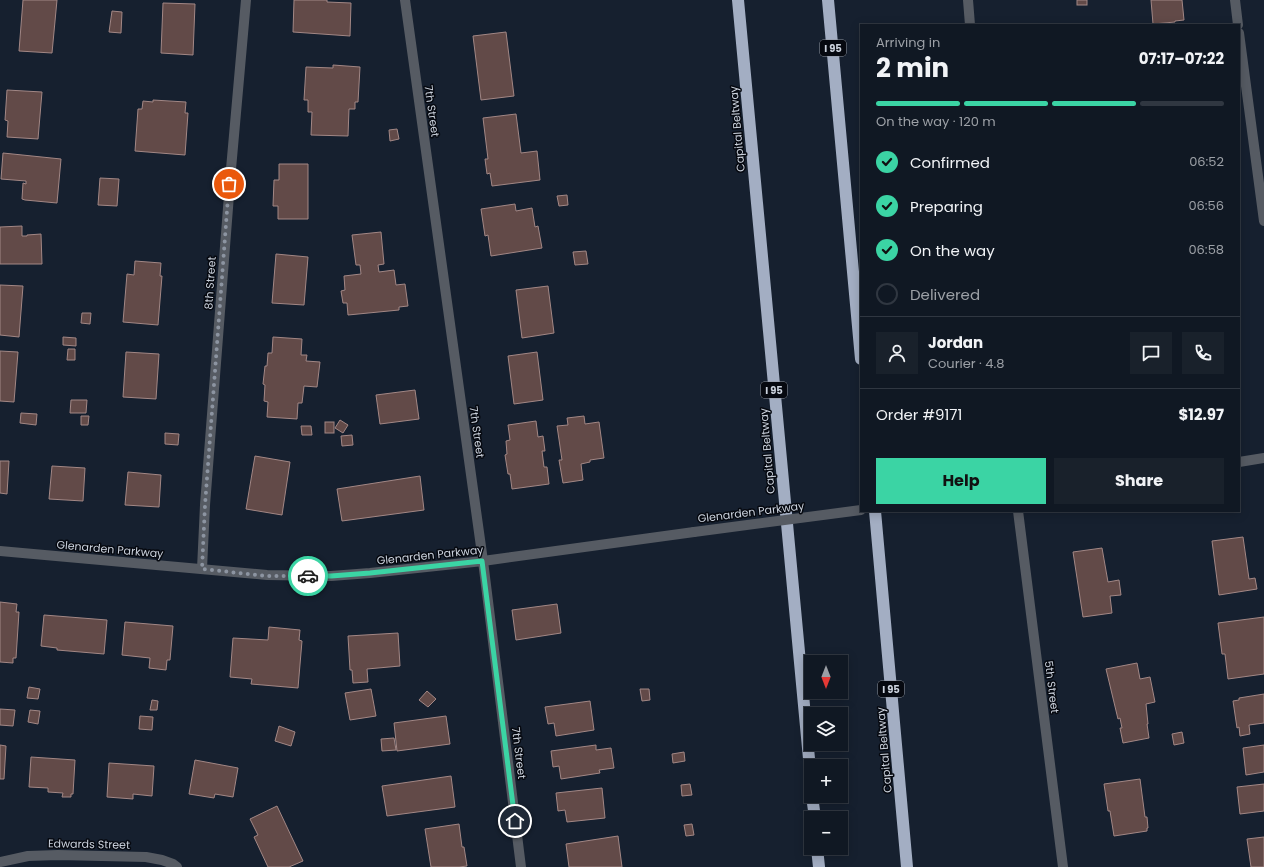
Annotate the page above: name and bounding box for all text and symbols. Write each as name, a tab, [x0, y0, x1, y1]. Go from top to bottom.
text: Arriving in	[876, 33, 940, 52]
road number: I 95	[820, 40, 846, 56]
text: 07:17–07:22	[1139, 48, 1224, 69]
text: 2 min	[876, 50, 949, 86]
street label: 7th Street	[420, 84, 444, 138]
street label: Capital Beltway	[725, 85, 749, 173]
text: On the way · 120 m	[876, 112, 996, 131]
icon: check	[876, 151, 898, 173]
text: Confirmed	[910, 152, 990, 173]
text: 06:52	[1189, 152, 1224, 171]
pin	[212, 167, 246, 201]
icon: bag	[218, 173, 240, 195]
icon: check	[876, 195, 898, 217]
text: Preparing	[910, 196, 983, 217]
text: 06:56	[1188, 196, 1224, 215]
icon: check	[876, 239, 898, 261]
text: On the way	[910, 240, 995, 261]
text: 06:58	[1188, 240, 1224, 259]
street label: 8th Street	[200, 256, 220, 310]
text: Delivered	[910, 284, 980, 305]
button: person	[876, 332, 918, 374]
text: Jordan	[928, 332, 983, 353]
button: chat	[1130, 332, 1172, 374]
button: phone	[1182, 332, 1224, 374]
text: Courier · 4.8	[928, 354, 1004, 373]
road number: I 95	[761, 382, 787, 398]
text: Order #9171	[876, 404, 962, 425]
text: $12.97	[1178, 404, 1224, 425]
street label: 7th Street	[465, 405, 489, 459]
street label: Capital Beltway	[755, 407, 779, 495]
button: Help	[876, 458, 1046, 504]
button: Share	[1054, 458, 1224, 504]
street label: Glenarden Parkway	[697, 497, 806, 526]
street label: Glenarden Parkway	[56, 536, 165, 562]
street label: Glenarden Parkway	[376, 541, 485, 569]
courier	[288, 556, 328, 596]
icon: car	[297, 565, 319, 587]
north arrow	[804, 655, 848, 699]
map controls	[804, 655, 848, 855]
street label: 5th Street	[1041, 660, 1063, 714]
road number: I 95	[878, 681, 904, 697]
street label: Capital Beltway	[872, 706, 896, 794]
button: layers	[804, 707, 848, 751]
street label: 7th Street	[508, 726, 530, 780]
button: +	[804, 759, 848, 803]
pin	[498, 804, 532, 838]
icon: home	[504, 810, 526, 832]
button: −	[804, 811, 848, 855]
street label: Edwards Street	[48, 835, 130, 853]

